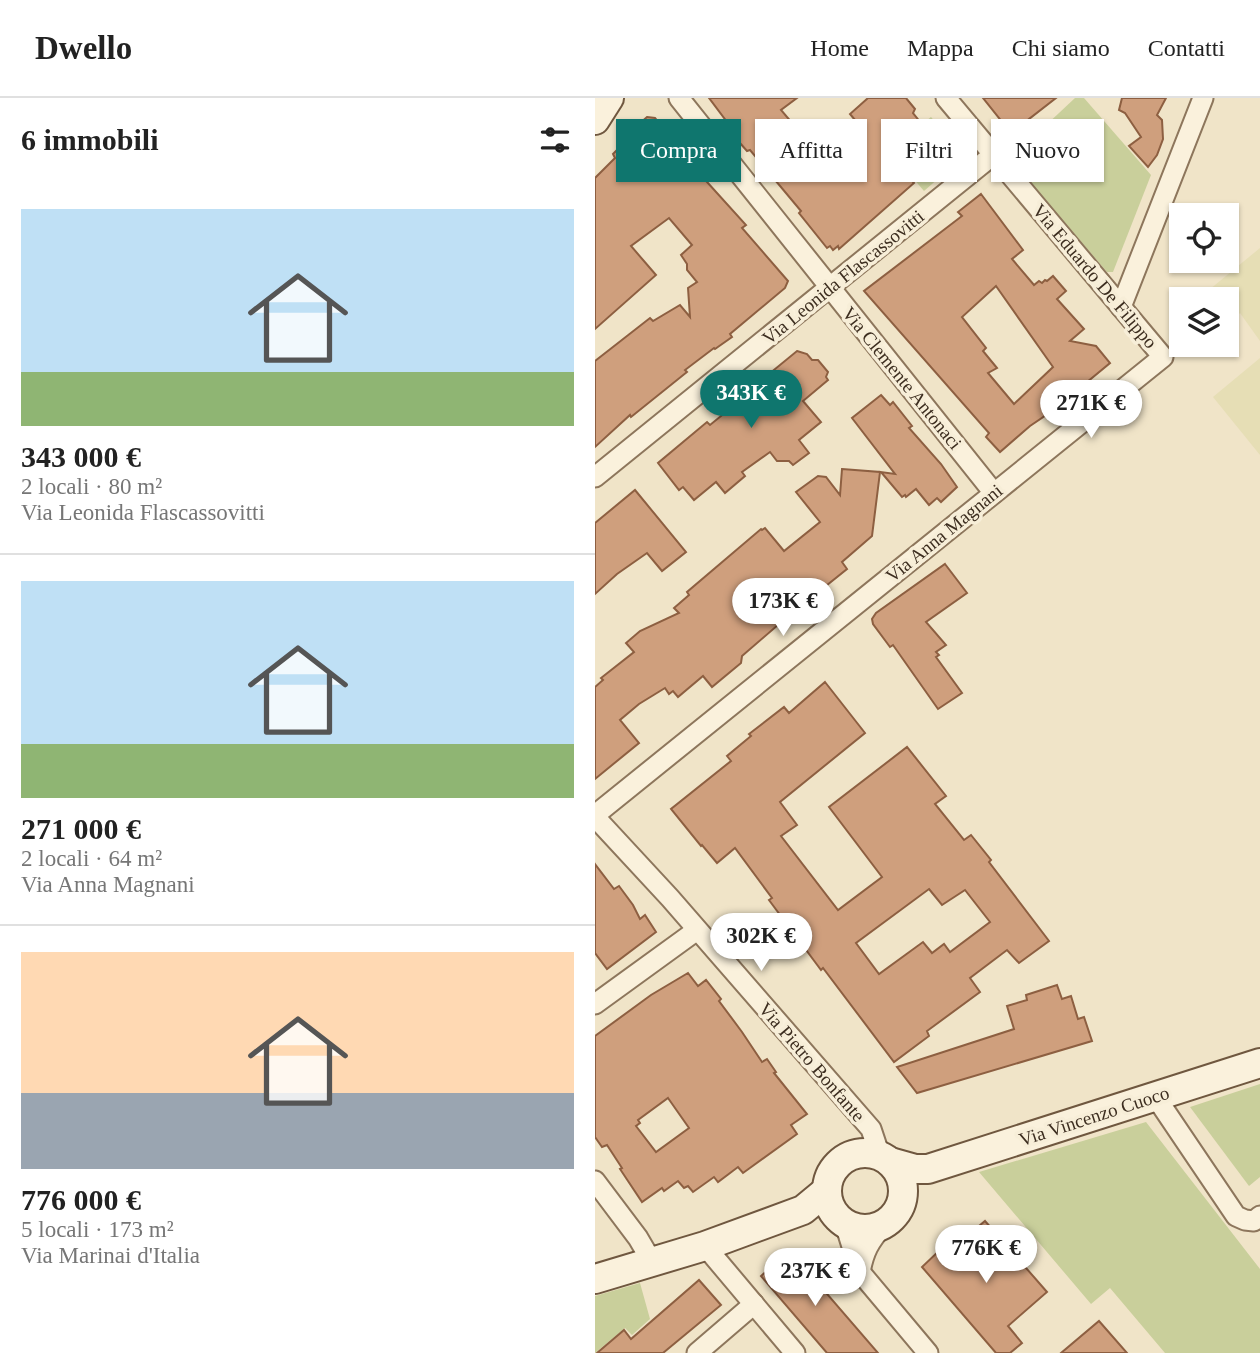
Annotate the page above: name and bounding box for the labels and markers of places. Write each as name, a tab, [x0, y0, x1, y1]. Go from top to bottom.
pin: 343K €	[694, 370, 808, 430]
pin: 271K €	[1034, 380, 1148, 440]
pin: 173K €	[726, 578, 840, 638]
pin: 302K €	[704, 914, 818, 973]
pin: 776K €	[929, 1226, 1043, 1285]
pin: 237K €	[758, 1248, 872, 1308]

